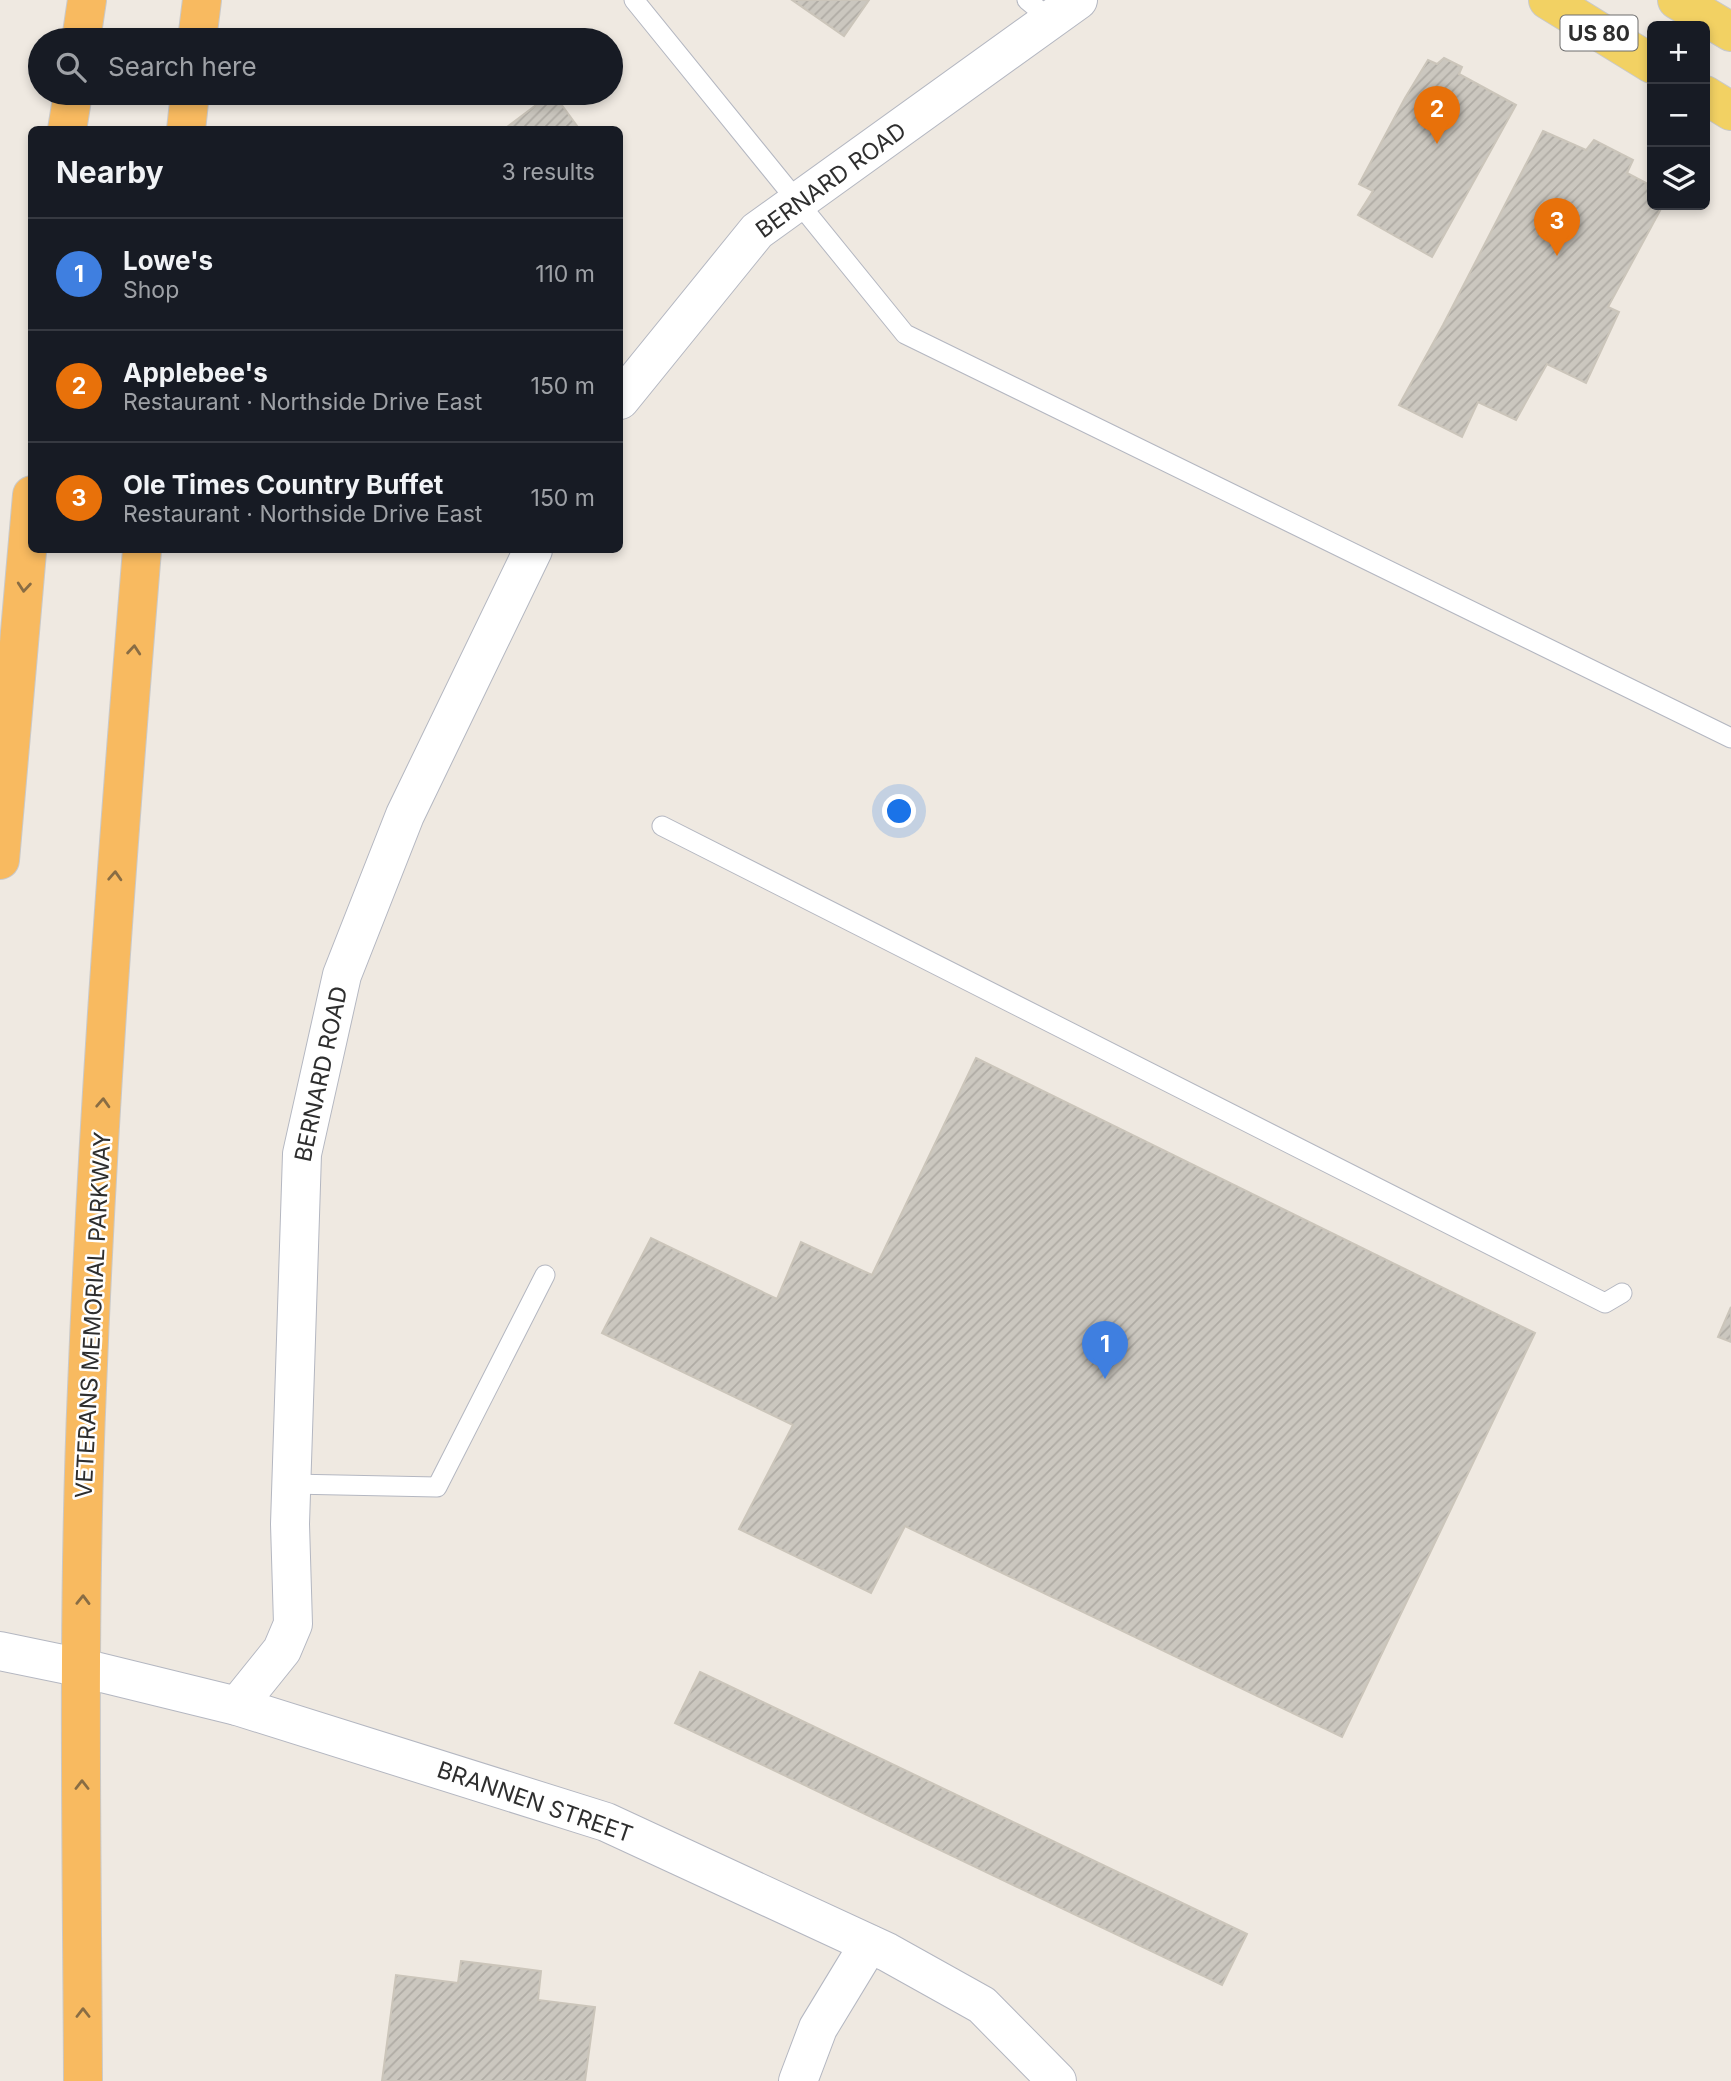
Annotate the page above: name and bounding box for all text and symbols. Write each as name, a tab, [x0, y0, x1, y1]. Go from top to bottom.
road number: US 80	[1560, 16, 1638, 50]
map controls	[1647, 21, 1710, 210]
button: +	[1647, 21, 1710, 84]
search box	[28, 28, 623, 105]
icon: search	[52, 48, 90, 86]
text: Search here	[108, 51, 257, 82]
button: −	[1647, 84, 1710, 147]
pin: 2	[1414, 86, 1460, 144]
street label: BERNARD ROAD	[750, 116, 912, 244]
button: layers	[1647, 147, 1710, 210]
text: Nearby	[56, 154, 164, 190]
text: 3 results	[502, 158, 595, 186]
pin: 3	[1534, 198, 1580, 256]
text: Lowe's	[123, 245, 213, 276]
text: 1	[74, 260, 84, 288]
text: 110 m	[535, 260, 595, 288]
text: Shop	[123, 276, 179, 304]
text: Applebee's	[123, 357, 268, 388]
text: 2	[72, 372, 86, 400]
text: 150 m	[531, 372, 595, 400]
text: Restaurant · Northside Drive East	[123, 388, 482, 416]
text: Ole Times Country Buffet	[123, 469, 443, 500]
text: 3	[72, 484, 86, 512]
text: 150 m	[531, 484, 595, 512]
text: Restaurant · Northside Drive East	[123, 500, 482, 528]
one-way arrow	[16, 582, 31, 593]
one-way arrow	[126, 644, 141, 655]
your location	[882, 794, 916, 828]
one-way arrow	[108, 871, 123, 882]
street label: BERNARD ROAD	[289, 984, 353, 1164]
one-way arrow	[95, 1098, 110, 1109]
street label: VETERANS MEMORIAL PARKWAY	[69, 1131, 117, 1499]
pin: 1	[1082, 1321, 1128, 1379]
one-way arrow	[75, 1594, 91, 1605]
street label: BRANNEN STREET	[434, 1755, 636, 1849]
one-way arrow	[74, 1780, 90, 1790]
one-way arrow	[75, 2007, 91, 2018]

